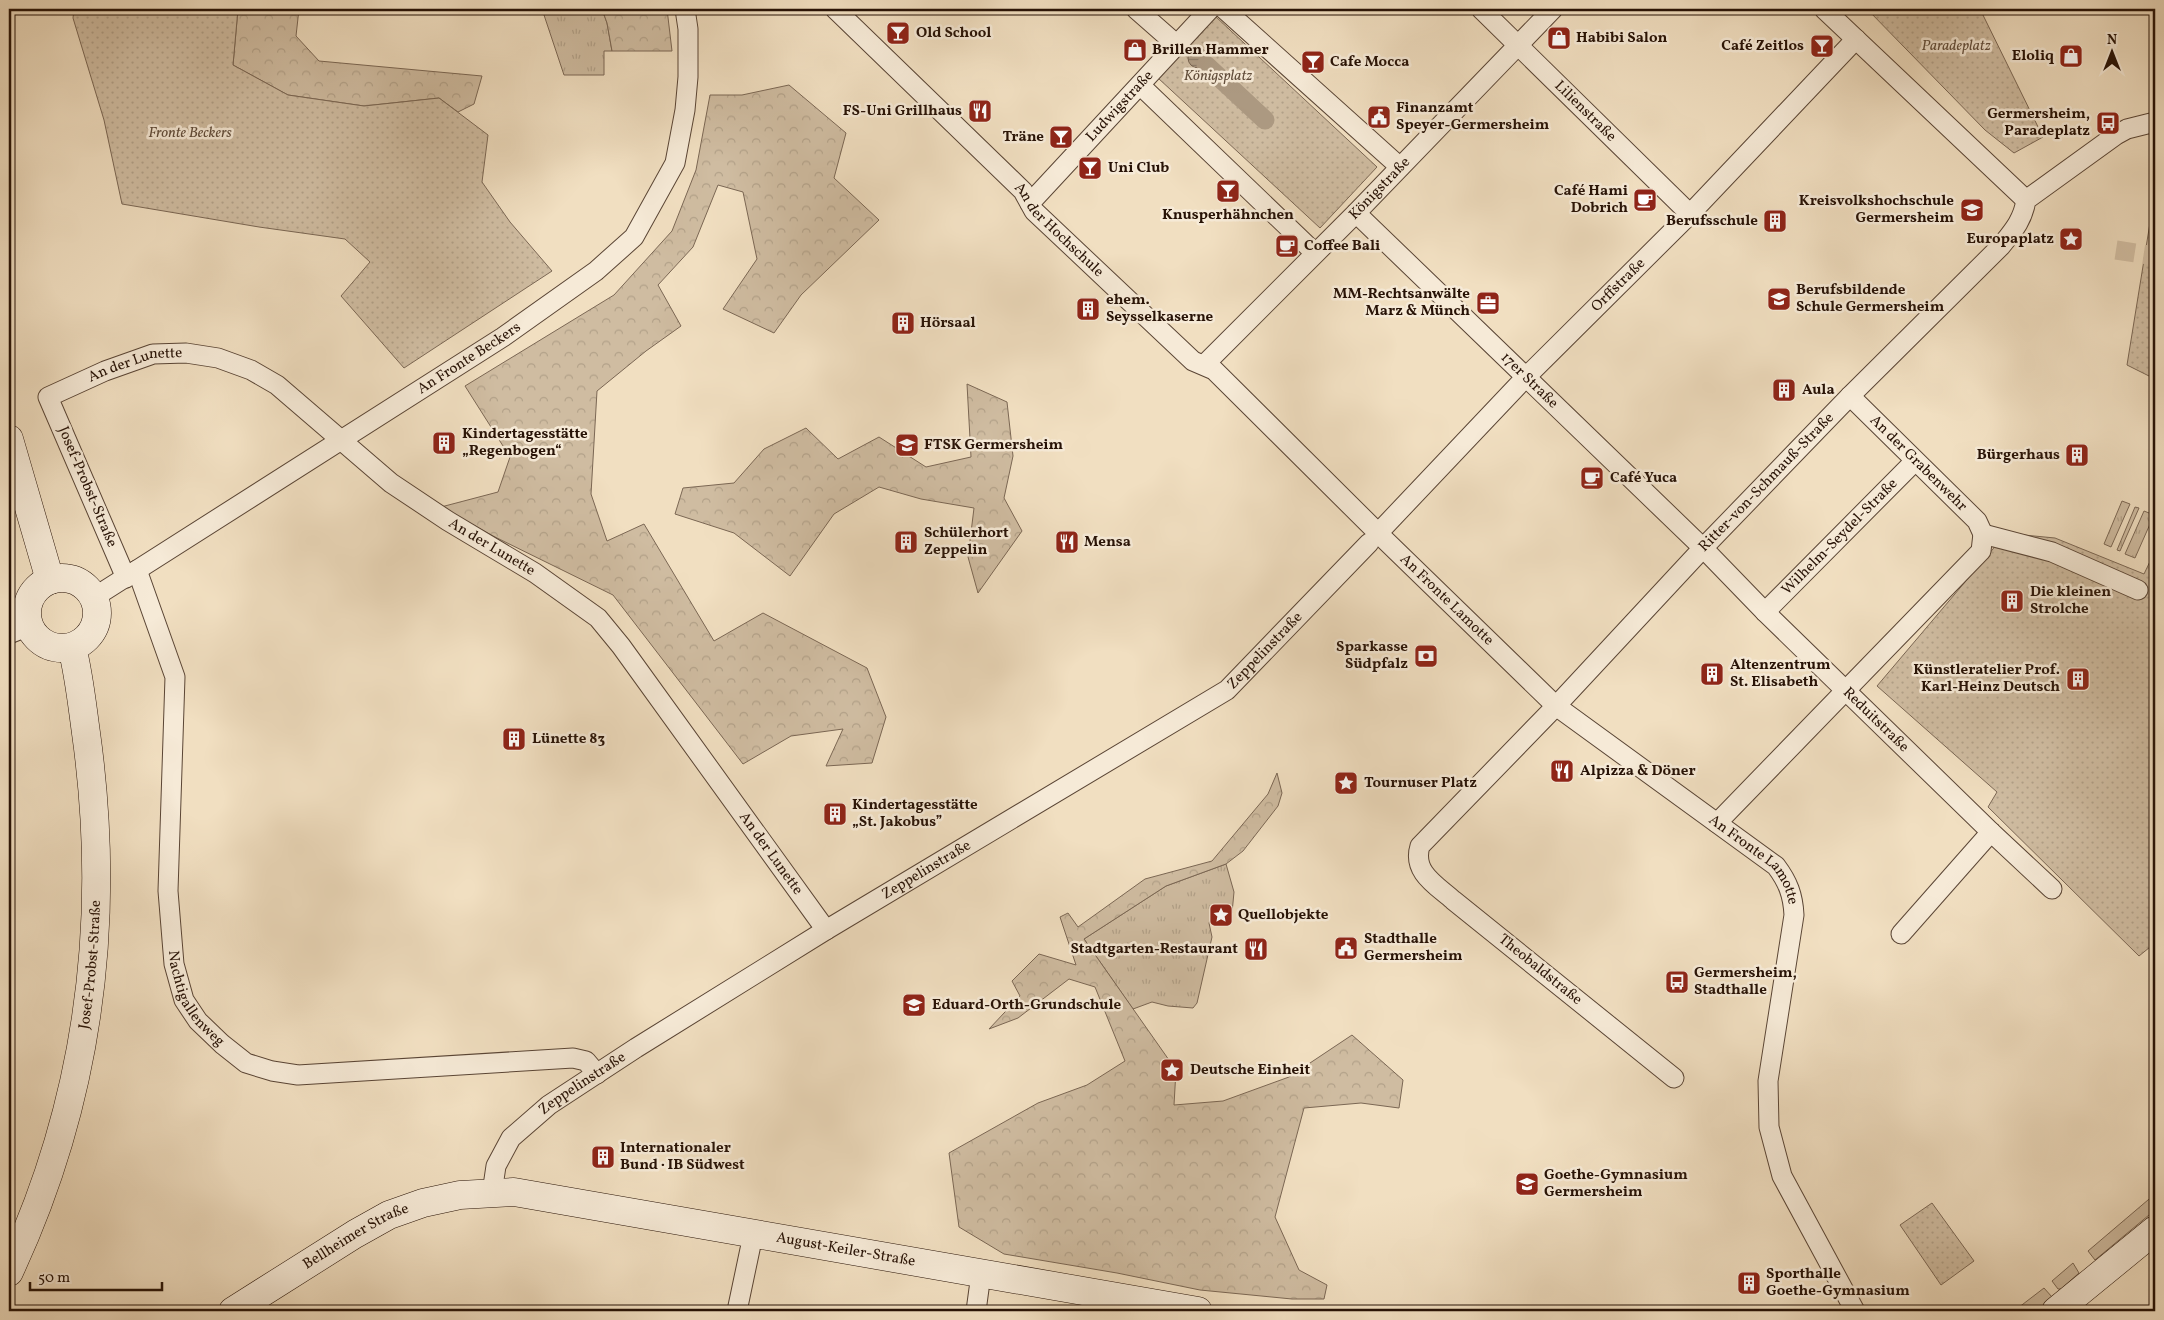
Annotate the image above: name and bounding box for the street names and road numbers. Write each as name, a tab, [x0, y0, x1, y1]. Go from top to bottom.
street label: Ludwigstraße	[1081, 66, 1158, 147]
street label: Lilienstraße	[1549, 76, 1621, 147]
street label: Königstraße	[1344, 152, 1415, 225]
street label: An der Hochschule	[1010, 177, 1108, 282]
street label: Orffstraße	[1587, 254, 1650, 317]
street label: An Fronte Beckers	[413, 317, 525, 399]
street label: An der Lunette	[85, 343, 183, 388]
street label: 17er Straße	[1496, 347, 1563, 413]
street label: Ritter-von-Schmauß-Straße	[1694, 408, 1839, 557]
street label: An der Grabenwehr	[1865, 410, 1972, 516]
street label: Josef-Probst-Straße	[52, 423, 122, 551]
street label: Wilhelm-Seydel-Straße	[1777, 474, 1902, 600]
street label: An der Lunette	[444, 513, 539, 581]
street label: An Fronte Lamotte	[1395, 549, 1498, 650]
street label: Zeppelinstraße	[1222, 607, 1307, 694]
street label: Reduitstraße	[1838, 683, 1914, 757]
street label: An der Lunette	[734, 808, 808, 899]
street label: An Fronte Lamotte	[1704, 810, 1803, 906]
street label: Zeppelinstraße	[878, 835, 975, 905]
street label: Josef-Probst-Straße	[74, 900, 106, 1031]
street label: Theobaldstraße	[1494, 930, 1586, 1010]
street label: Nachtigallenweg	[162, 949, 230, 1052]
street label: Zeppelinstraße	[534, 1047, 630, 1120]
street label: Bellheimer Straße	[299, 1198, 412, 1275]
street label: August-Keiler-Straße	[775, 1227, 917, 1272]

